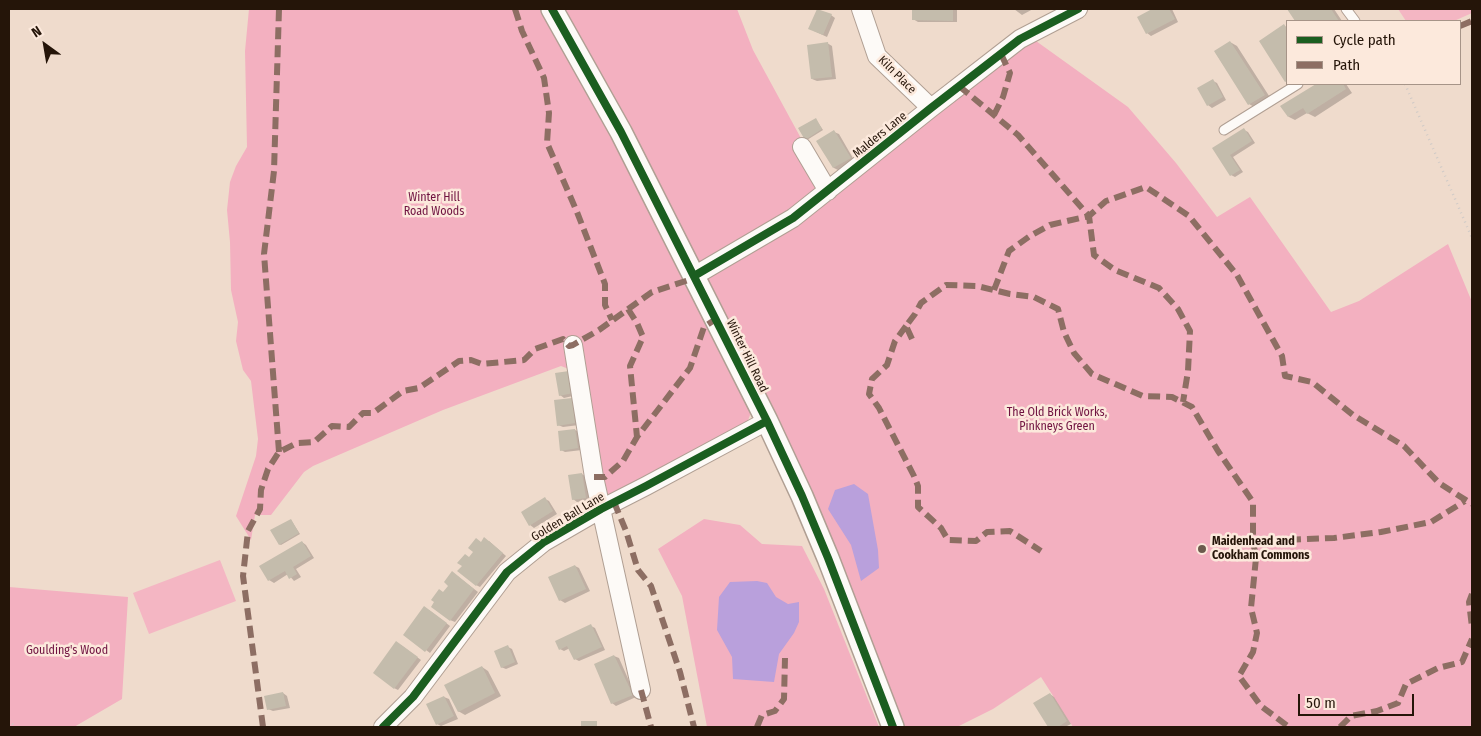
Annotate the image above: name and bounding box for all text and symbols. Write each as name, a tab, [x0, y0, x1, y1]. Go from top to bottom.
north arrow	[20, 20, 70, 70]
legend	[1286, 20, 1461, 85]
text: N	[29, 22, 45, 41]
text: Cycle path	[1333, 31, 1396, 49]
street label: Kiln Place	[875, 53, 919, 97]
text: Path	[1333, 56, 1360, 74]
street label: Malders Lane	[850, 109, 910, 161]
park label: Winter Hill Road Woods	[404, 191, 464, 219]
street label: Winter Hill Road	[723, 317, 771, 395]
park label: The Old Brick Works, Pinkneys Green	[1007, 406, 1107, 434]
street label: Golden Ball Lane	[529, 490, 607, 544]
place label: Maidenhead and Cookham Commons	[1212, 535, 1310, 563]
marker: Maidenhead and Cookham Commons	[1196, 543, 1208, 555]
park label: Goulding's Wood	[26, 644, 108, 658]
scale bar	[1301, 684, 1417, 716]
text: 50 m	[1306, 694, 1336, 712]

